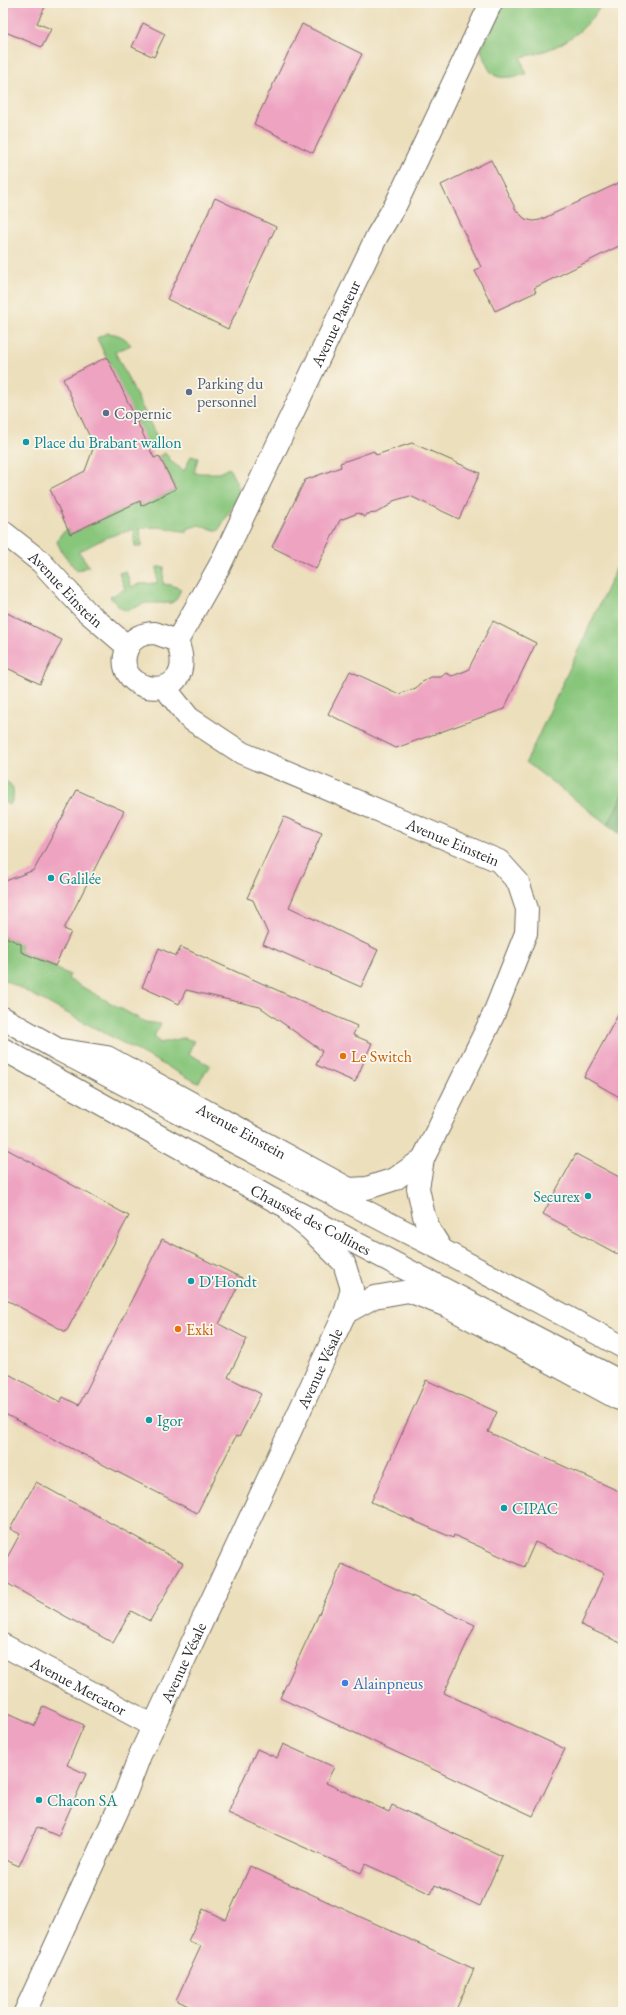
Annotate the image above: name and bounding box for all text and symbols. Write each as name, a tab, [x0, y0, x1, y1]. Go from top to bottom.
street label: Avenue Pasteur	[305, 276, 365, 371]
place label: Parking du personnel	[197, 373, 264, 412]
marker: Parking du personnel	[184, 387, 194, 397]
place label: Copernic	[114, 403, 172, 424]
marker: Copernic	[101, 408, 111, 418]
place label: Place du Brabant wallon	[34, 432, 182, 453]
marker: Place du Brabant wallon	[21, 437, 31, 447]
street label: Avenue Einstein	[23, 545, 108, 632]
street label: Avenue Einstein	[402, 812, 504, 871]
place label: Galilée	[59, 868, 101, 889]
marker: Galilée	[46, 873, 56, 883]
place label: Le Switch	[351, 1046, 412, 1067]
marker: Le Switch	[338, 1051, 348, 1061]
street label: Avenue Einstein	[192, 1097, 291, 1164]
street label: Chaussée des Collines	[247, 1179, 375, 1260]
place label: Securex	[533, 1186, 580, 1207]
marker: Securex	[583, 1191, 593, 1201]
place label: D'Hondt	[199, 1271, 257, 1292]
marker: D'Hondt	[186, 1276, 196, 1286]
place label: Exki	[186, 1319, 213, 1340]
marker: Exki	[173, 1324, 183, 1334]
street label: Avenue Vésale	[291, 1325, 347, 1413]
place label: Igor	[157, 1410, 183, 1431]
marker: Igor	[144, 1415, 154, 1425]
place label: CIPAC	[512, 1498, 558, 1519]
marker: CIPAC	[499, 1503, 509, 1513]
street label: Avenue Vésale	[155, 1619, 211, 1707]
street label: Avenue Mercator	[26, 1651, 131, 1720]
place label: Alainpneus	[352, 1673, 423, 1694]
marker: Alainpneus	[340, 1678, 350, 1688]
place label: Chacon SA	[47, 1790, 118, 1811]
marker: Chacon SA	[34, 1795, 44, 1805]

